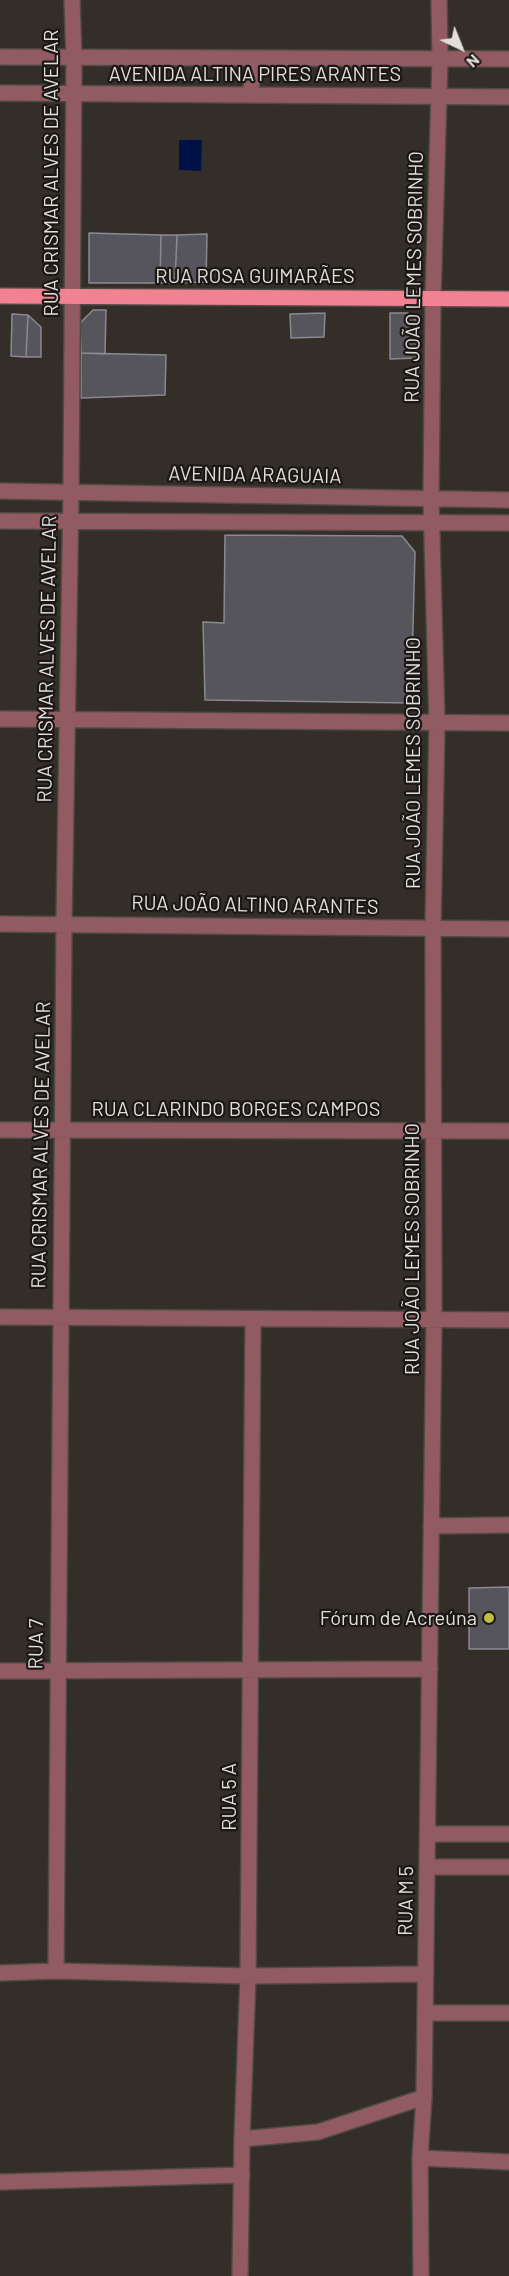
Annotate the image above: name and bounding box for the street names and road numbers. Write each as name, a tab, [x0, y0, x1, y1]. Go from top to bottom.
street label: RUA CRISMAR ALVES DE AVELAR	[39, 29, 63, 317]
street label: AVENIDA ALTINA PIRES ARANTES	[109, 62, 401, 86]
street label: RUA JOÃO LEMES SOBRINHO	[400, 151, 428, 403]
street label: RUA ROSA GUIMARÃES	[155, 264, 355, 288]
street label: AVENIDA ARAGUAIA	[168, 461, 342, 489]
street label: RUA CRISMAR ALVES DE AVELAR	[32, 515, 62, 803]
street label: RUA JOÃO LEMES SOBRINHO	[401, 637, 425, 889]
street label: RUA JOÃO ALTINO ARANTES	[131, 891, 379, 919]
street label: RUA CRISMAR ALVES DE AVELAR	[26, 1001, 56, 1289]
street label: RUA CLARINDO BORGES CAMPOS	[92, 1097, 380, 1121]
street label: RUA JOÃO LEMES SOBRINHO	[400, 1123, 424, 1375]
street label: RUA 7	[24, 1618, 48, 1670]
street label: RUA 5 A	[217, 1763, 241, 1831]
street label: RUA M 5	[393, 1866, 419, 1936]

